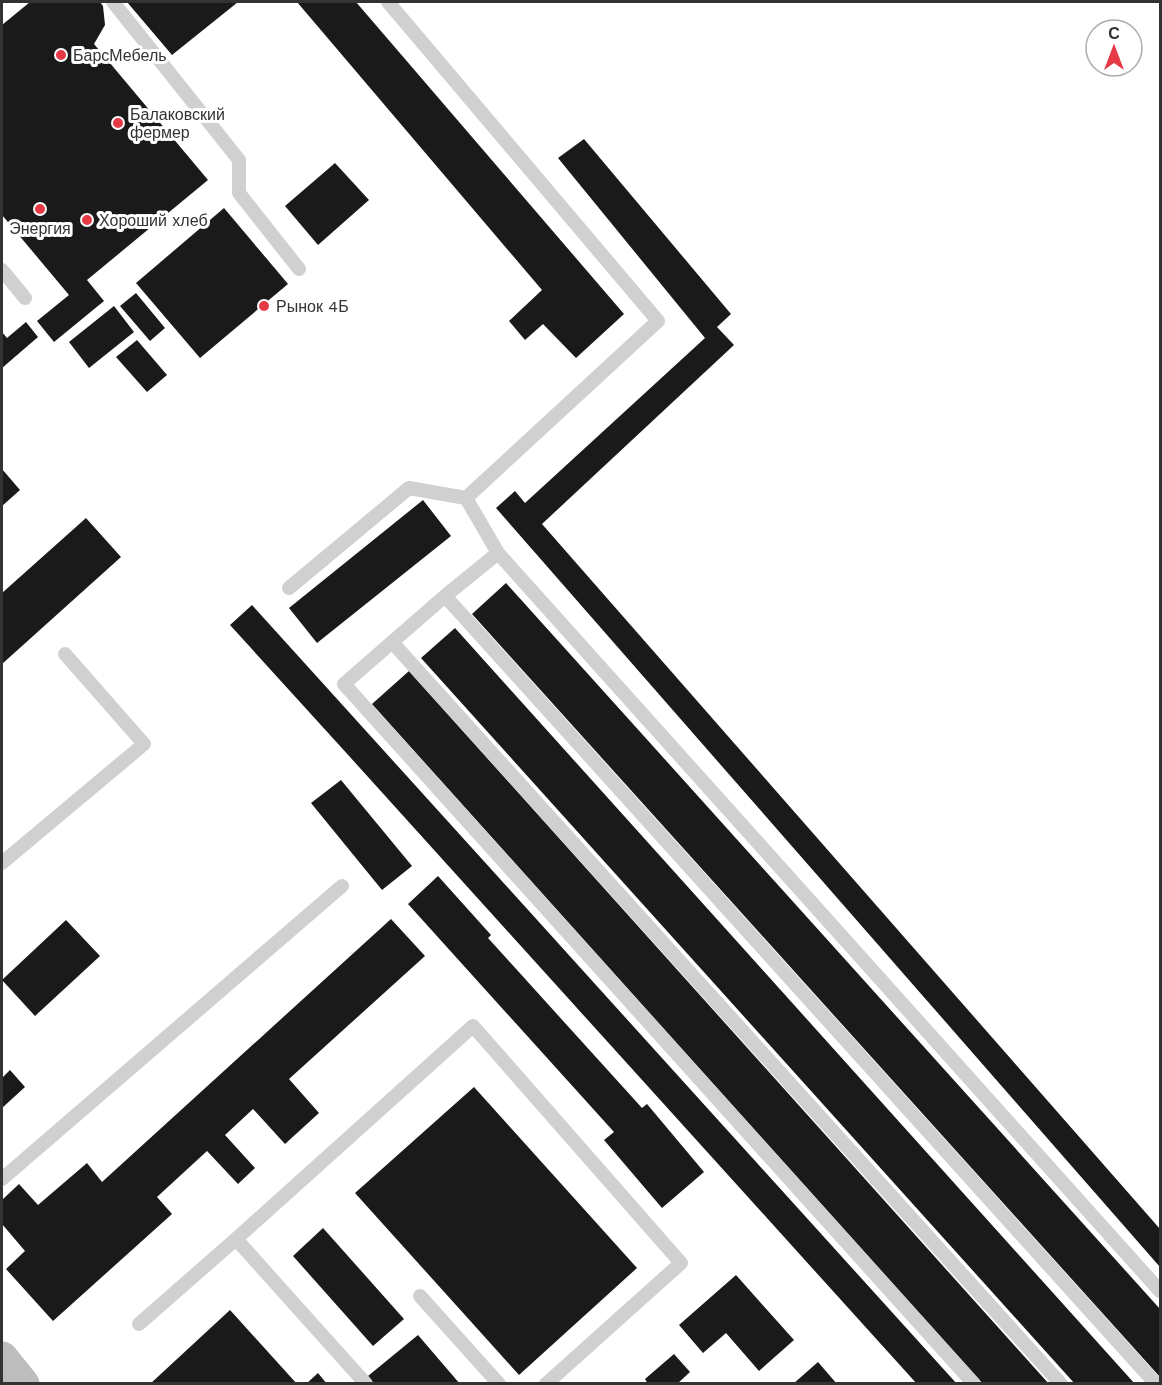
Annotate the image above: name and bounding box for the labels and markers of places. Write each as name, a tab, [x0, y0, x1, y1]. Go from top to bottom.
place label: БарсМебель	[73, 46, 167, 65]
marker: БарсМебель	[54, 48, 68, 62]
place label: Балаковский фермер	[130, 105, 225, 142]
marker: Балаковский фермер	[111, 116, 125, 130]
marker: Энергия	[33, 202, 47, 216]
place label: Хороший хлеб	[99, 211, 208, 230]
marker: Хороший хлеб	[80, 213, 94, 227]
place label: Энергия	[9, 219, 71, 238]
place label: Рынок 4Б	[276, 297, 349, 316]
marker: Рынок 4Б	[257, 299, 271, 313]

